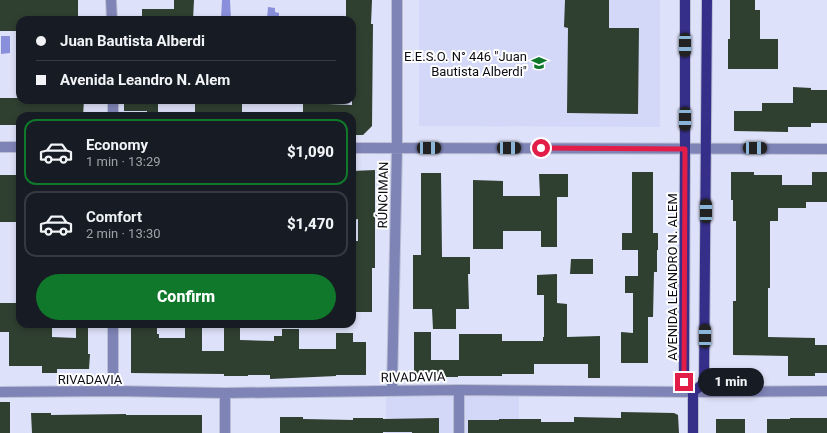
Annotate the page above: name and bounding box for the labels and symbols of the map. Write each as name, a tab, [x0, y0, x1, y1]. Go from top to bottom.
car	[679, 33, 691, 57]
place label: E.E.S.O. N° 446 "Juan Bautista Alberdi"	[404, 49, 527, 79]
school or university icon: E.E.S.O. N° 446 "Juan Bautista Alberdi"	[530, 54, 548, 72]
car	[679, 107, 691, 131]
route start	[532, 139, 550, 157]
car	[417, 142, 441, 154]
car	[497, 142, 521, 154]
car	[743, 142, 767, 154]
street label: RÚNCIMAN	[375, 161, 391, 229]
street label: AVENIDA LEANDRO N. ALEM	[665, 193, 680, 361]
car	[700, 199, 712, 223]
car	[699, 324, 711, 348]
callout: 1 min	[698, 368, 764, 396]
street label: RIVADAVIA	[381, 369, 446, 385]
street label: RIVADAVIA	[58, 372, 123, 387]
route end	[675, 373, 693, 391]

